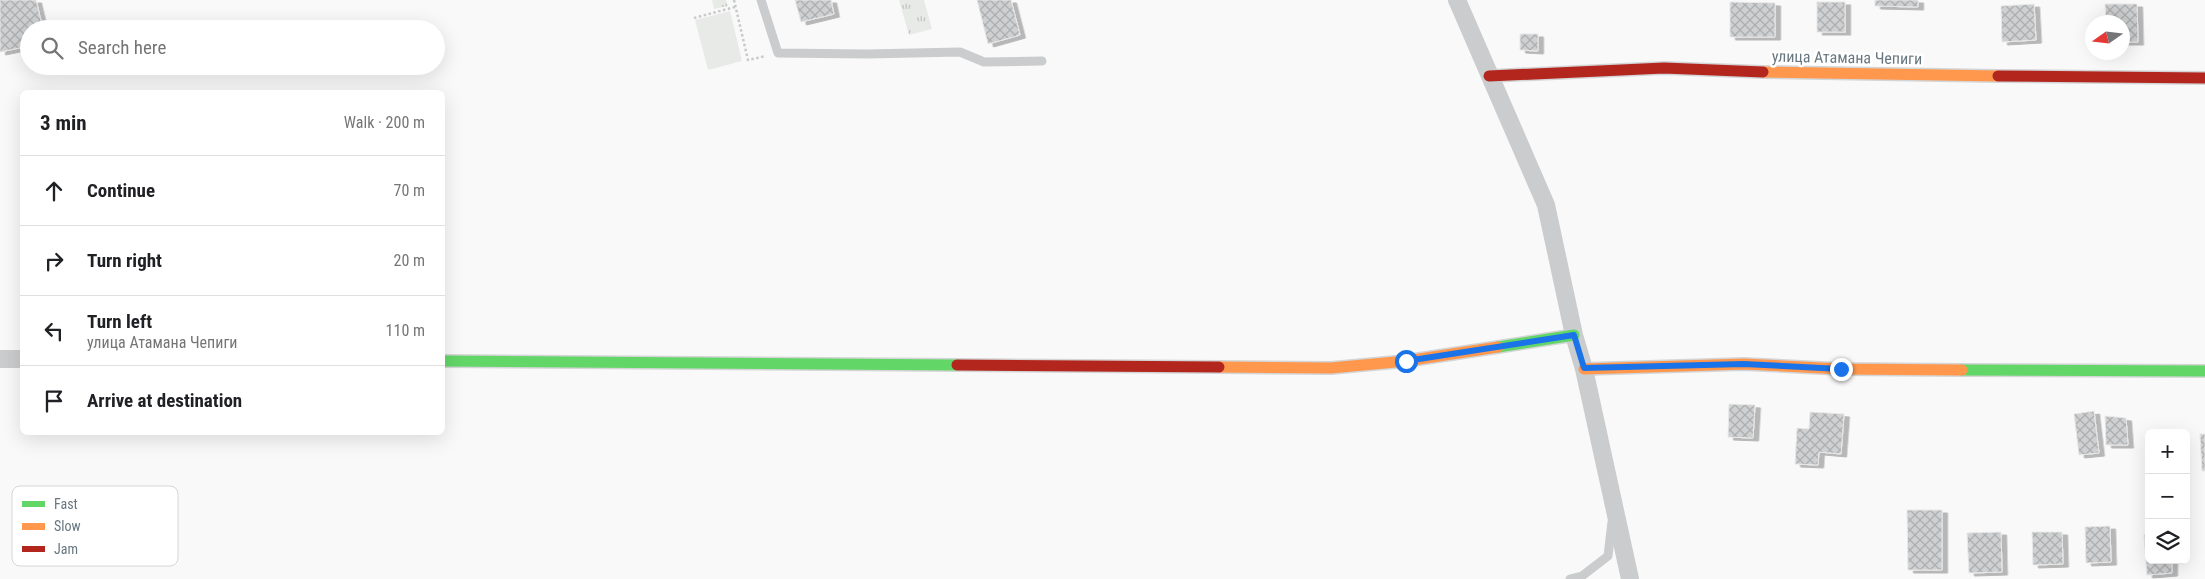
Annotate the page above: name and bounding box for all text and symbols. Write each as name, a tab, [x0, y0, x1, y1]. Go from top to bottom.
north arrow	[2085, 15, 2130, 60]
search box	[20, 20, 445, 75]
icon: search	[38, 34, 66, 62]
text: Search here	[78, 36, 166, 59]
street label: улица Атамана Чепиги	[1772, 47, 1922, 68]
text: 3 min	[40, 111, 87, 135]
text: Walk · 200 m	[344, 113, 425, 132]
icon: ahead	[40, 177, 68, 205]
text: Continue	[87, 179, 155, 202]
text: 70 m	[393, 181, 425, 200]
icon: right	[40, 247, 68, 275]
text: Turn right	[87, 249, 162, 272]
text: 20 m	[393, 251, 425, 270]
text: Turn left	[87, 310, 152, 333]
icon: left	[40, 317, 68, 345]
text: 110 m	[386, 321, 425, 340]
text: улица Атамана Чепиги	[87, 333, 238, 352]
route start	[1395, 350, 1418, 373]
route end	[1830, 358, 1853, 381]
icon: arrive	[40, 387, 68, 415]
text: Arrive at destination	[87, 389, 242, 412]
map controls	[2145, 429, 2190, 564]
button: +	[2145, 429, 2190, 474]
button: −	[2145, 474, 2190, 519]
legend	[12, 486, 178, 566]
text: Fast	[54, 496, 78, 512]
text: Slow	[54, 518, 81, 534]
button: layers	[2145, 519, 2190, 564]
text: Jam	[54, 541, 78, 557]

